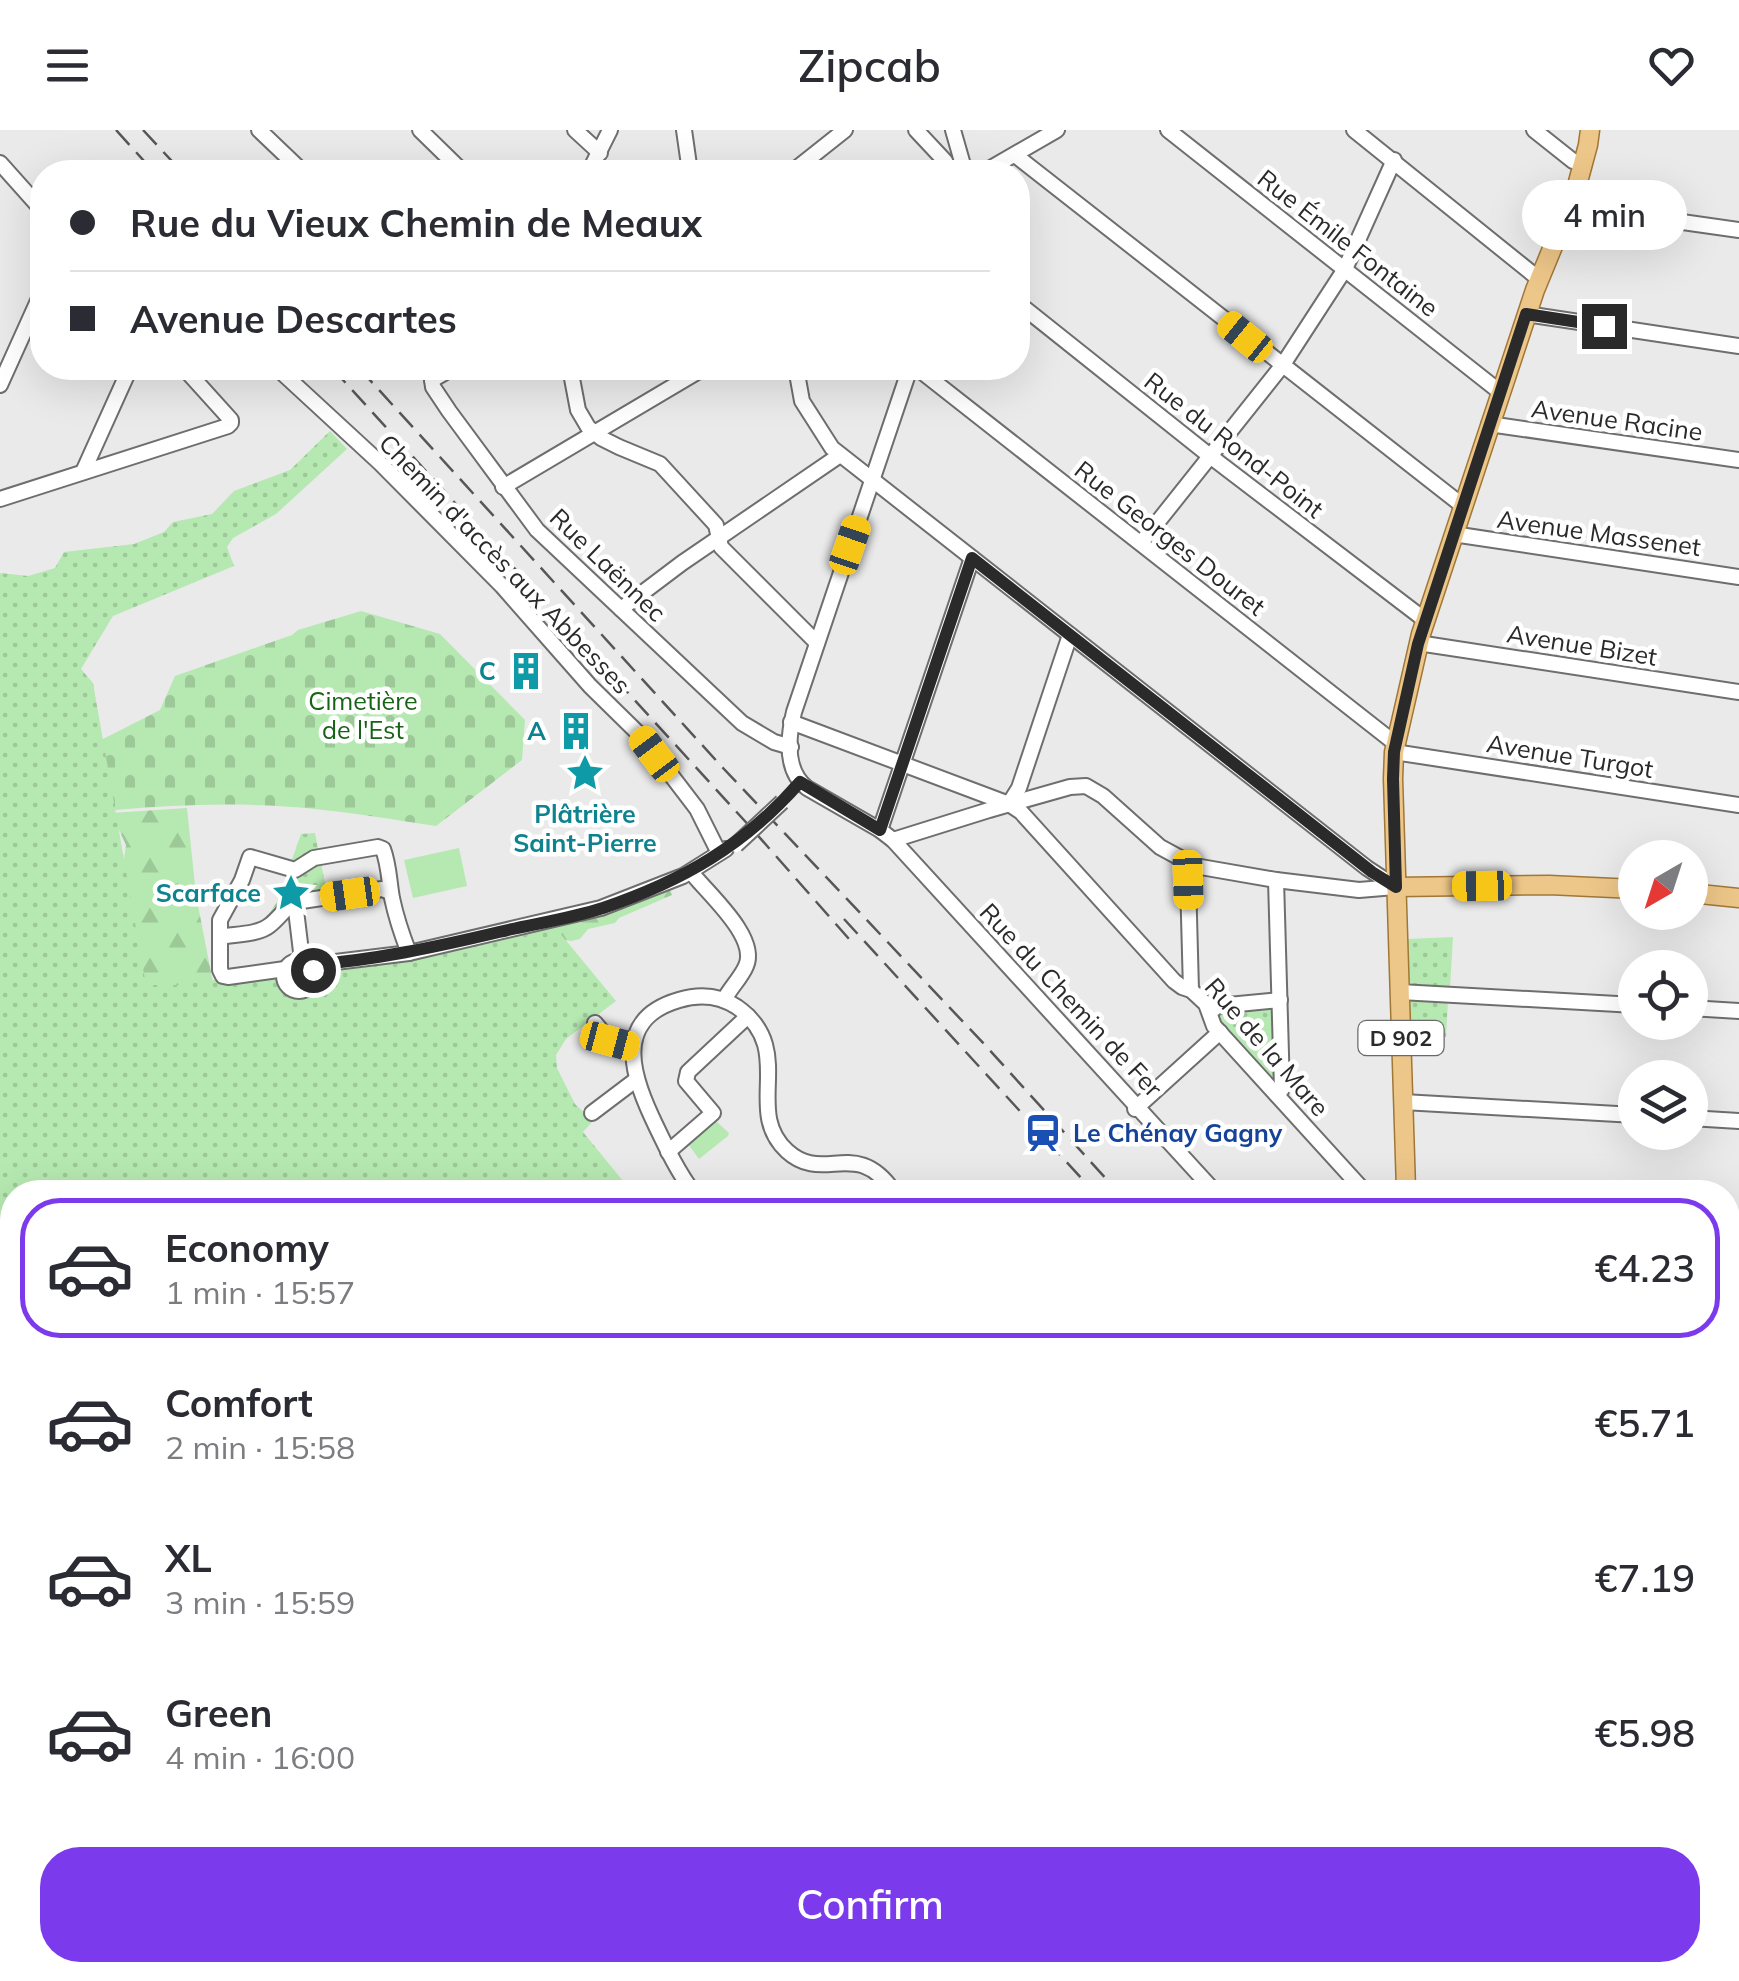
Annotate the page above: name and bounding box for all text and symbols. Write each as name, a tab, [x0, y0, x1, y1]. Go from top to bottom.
text: Zipcab	[798, 37, 941, 93]
icon: menu	[40, 38, 95, 93]
icon: heart	[1644, 38, 1699, 93]
street label: Rue Émile Fontaine	[1252, 162, 1445, 323]
callout: 4 min	[1522, 181, 1686, 251]
text: 4 min	[1563, 195, 1646, 235]
text: Rue du Vieux Chemin de Meaux	[130, 199, 702, 247]
text: Avenue Descartes	[130, 295, 457, 343]
route end	[1582, 304, 1627, 349]
car	[1212, 306, 1278, 368]
street label: Rue du Rond-Point	[1139, 365, 1330, 524]
street label: Avenue Racine	[1530, 392, 1705, 447]
street label: Chemin d'accès aux Abbesses	[373, 428, 637, 700]
street label: Rue Georges Douret	[1069, 454, 1272, 622]
street label: Rue Laënnec	[544, 502, 673, 628]
street label: Avenue Massenet	[1495, 503, 1703, 562]
car	[826, 512, 874, 578]
street label: Avenue Bizet	[1505, 617, 1660, 672]
building icon: C	[505, 650, 547, 692]
place label: C	[479, 656, 496, 686]
park label: Cimetière de l'Est	[308, 685, 418, 745]
building icon: A	[555, 710, 597, 752]
place label: A	[527, 715, 546, 746]
car	[624, 721, 684, 787]
street label: Avenue Turgot	[1485, 727, 1656, 784]
place icon: Plâtrière Saint-Pierre	[564, 752, 606, 794]
place label: Plâtrière Saint-Pierre	[513, 798, 657, 858]
north arrow	[1618, 840, 1708, 930]
map controls	[1618, 840, 1708, 1150]
car	[1172, 849, 1204, 911]
car	[1452, 870, 1512, 902]
place icon: Scarface	[270, 872, 312, 914]
car	[318, 875, 382, 913]
place label: Scarface	[156, 877, 261, 908]
street label: Rue du Chemin de Fer	[974, 896, 1169, 1103]
route start	[291, 948, 336, 993]
button: locate	[1618, 950, 1708, 1040]
street label: Rue de la Mare	[1199, 971, 1336, 1122]
car	[577, 1019, 643, 1063]
road number: D 902	[1358, 1021, 1444, 1055]
button: layers	[1618, 1060, 1708, 1150]
station icon: Le Chénay Gagny	[1022, 1112, 1064, 1154]
place label: Le Chénay Gagny	[1073, 1117, 1283, 1148]
icon: car	[45, 1223, 135, 1313]
text: Economy	[165, 1224, 329, 1272]
text: €4.23	[1595, 1244, 1695, 1292]
text: 1 min · 15:57	[165, 1272, 355, 1312]
icon: car	[45, 1378, 135, 1468]
text: Comfort	[165, 1379, 313, 1427]
text: €5.71	[1595, 1399, 1695, 1447]
text: 2 min · 15:58	[165, 1427, 355, 1467]
icon: car	[45, 1533, 135, 1623]
text: XL	[165, 1534, 212, 1582]
text: €7.19	[1595, 1554, 1695, 1602]
text: 3 min · 15:59	[165, 1582, 355, 1622]
icon: car	[45, 1688, 135, 1778]
text: Green	[165, 1689, 272, 1737]
text: €5.98	[1595, 1709, 1695, 1757]
text: 4 min · 16:00	[165, 1737, 355, 1777]
button: Confirm	[40, 1847, 1700, 1962]

